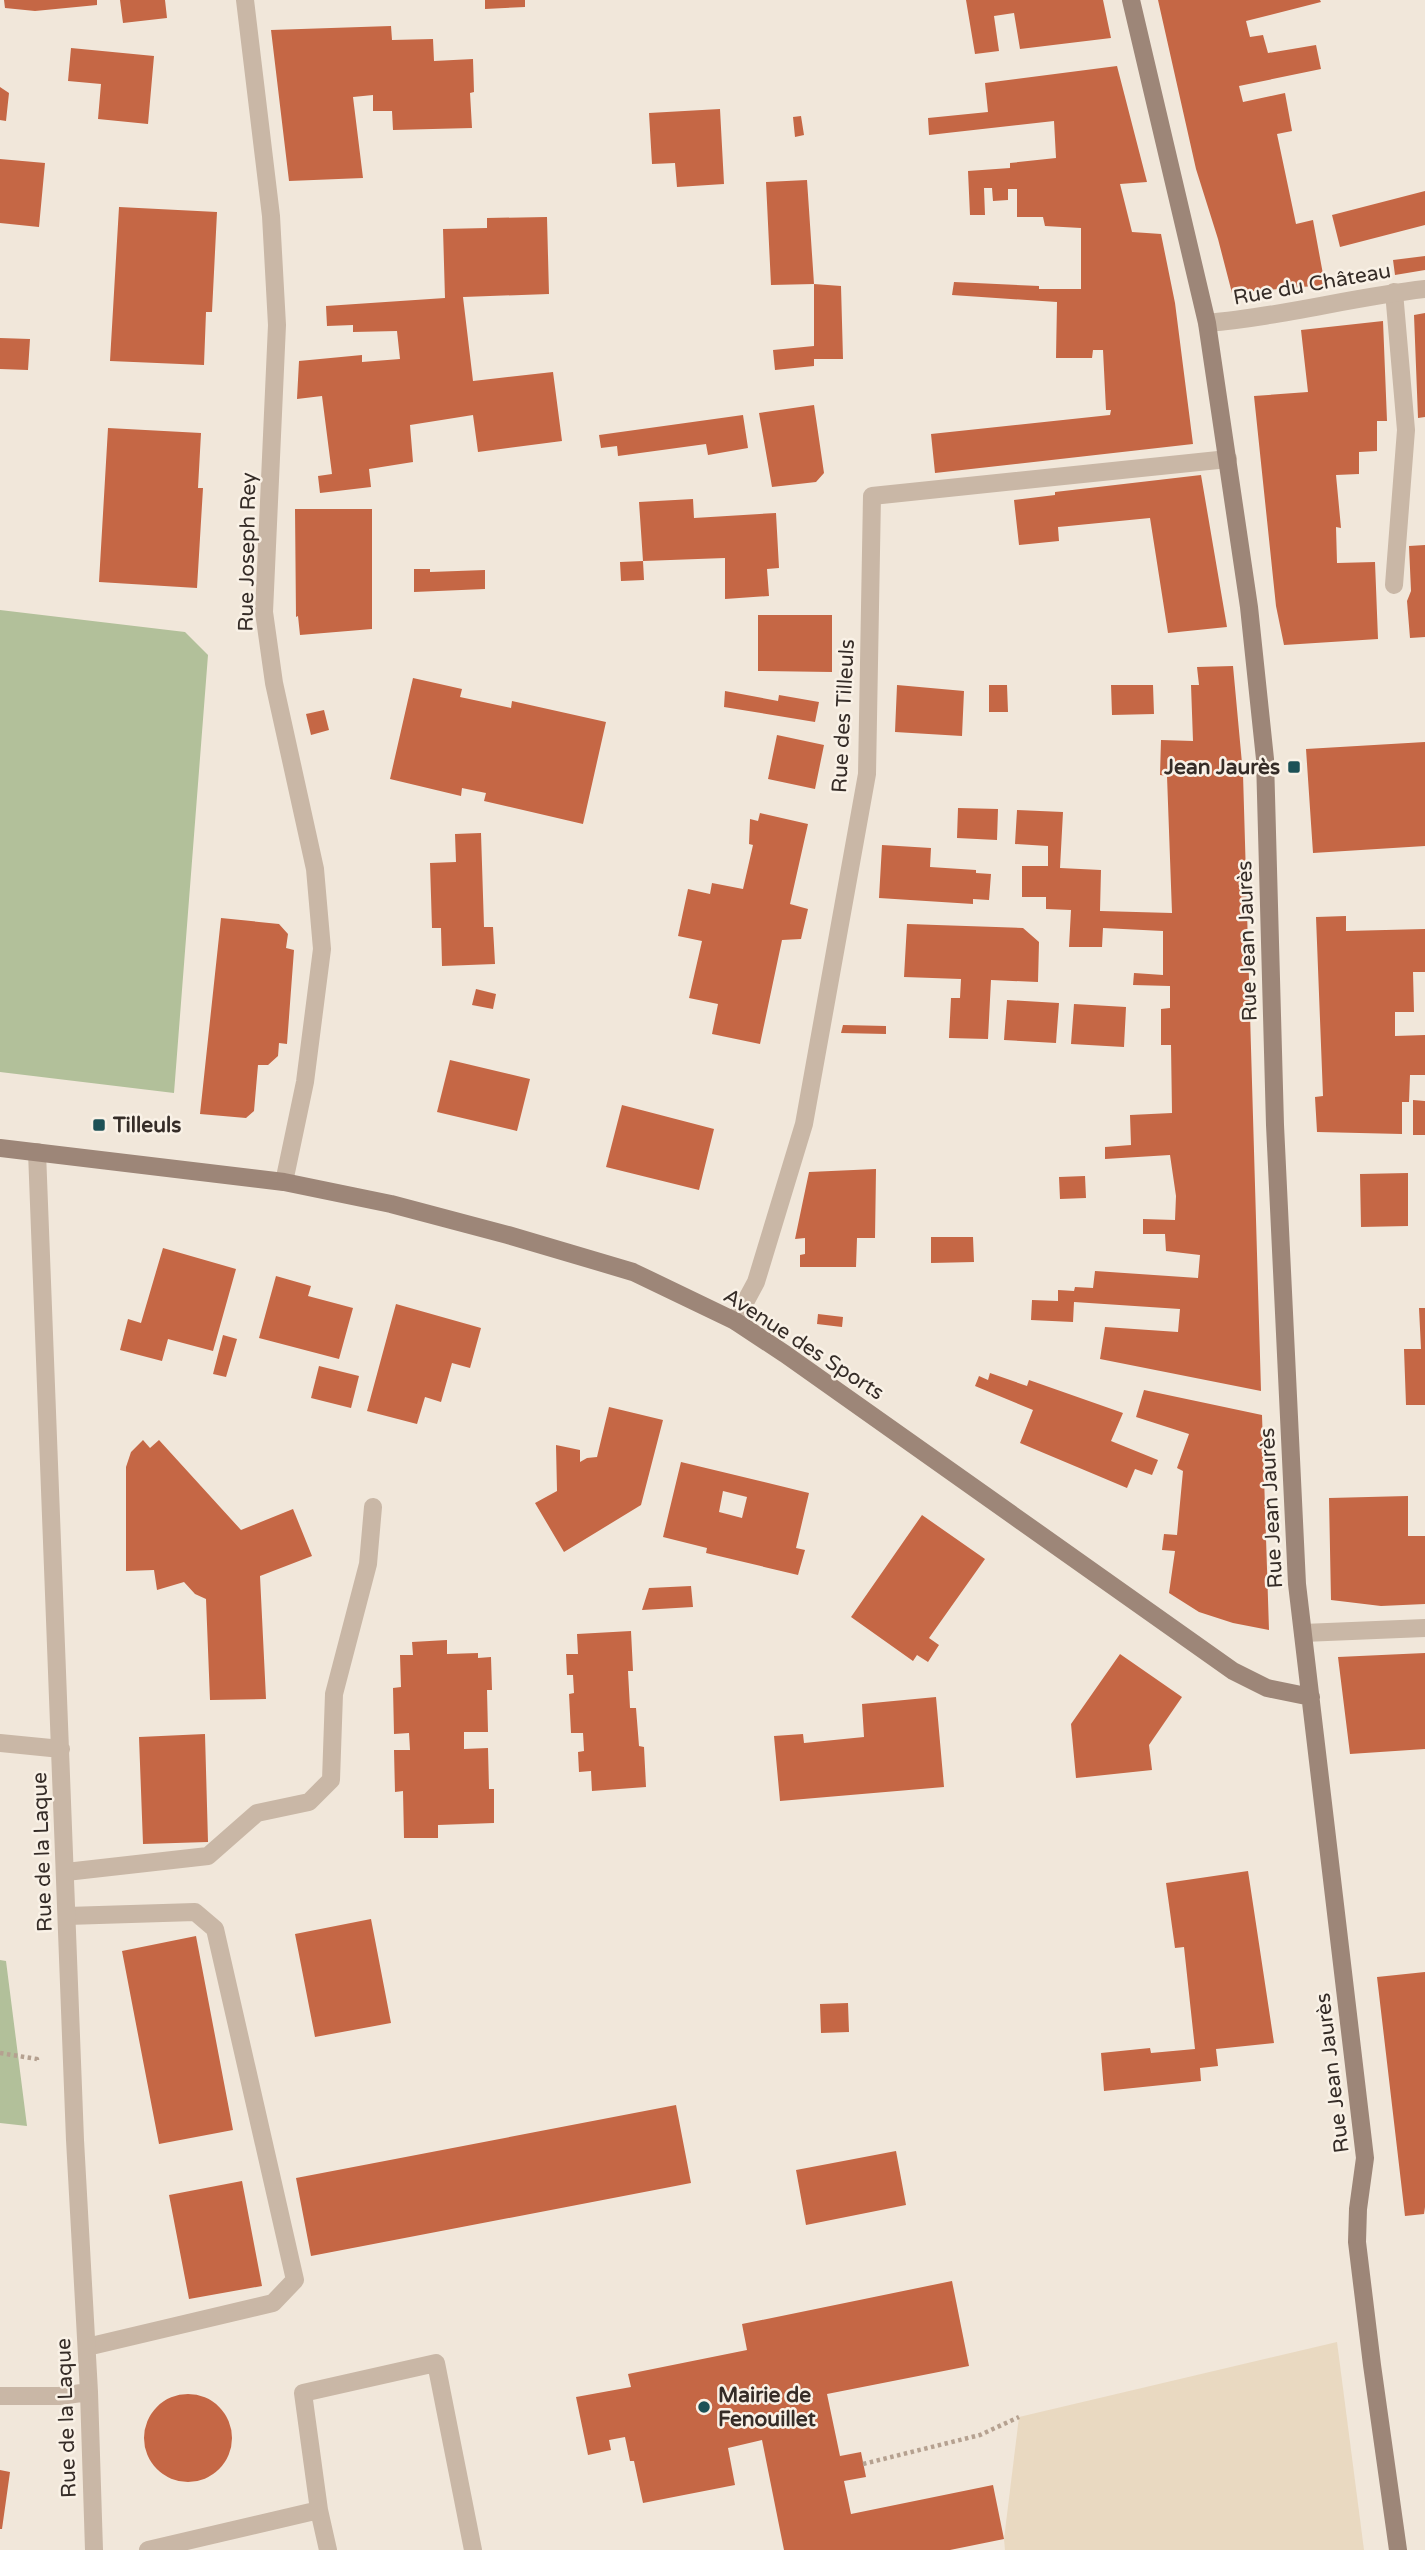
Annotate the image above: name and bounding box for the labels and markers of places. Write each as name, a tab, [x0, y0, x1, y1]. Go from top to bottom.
place label: Jean Jaurès	[1163, 755, 1280, 780]
marker: Jean Jaurès	[1286, 759, 1302, 775]
place label: Tilleuls	[112, 1113, 181, 1138]
marker: Tilleuls	[91, 1117, 107, 1133]
place label: Mairie de Fenouillet	[718, 2383, 816, 2432]
marker: Mairie de Fenouillet	[696, 2399, 712, 2415]

